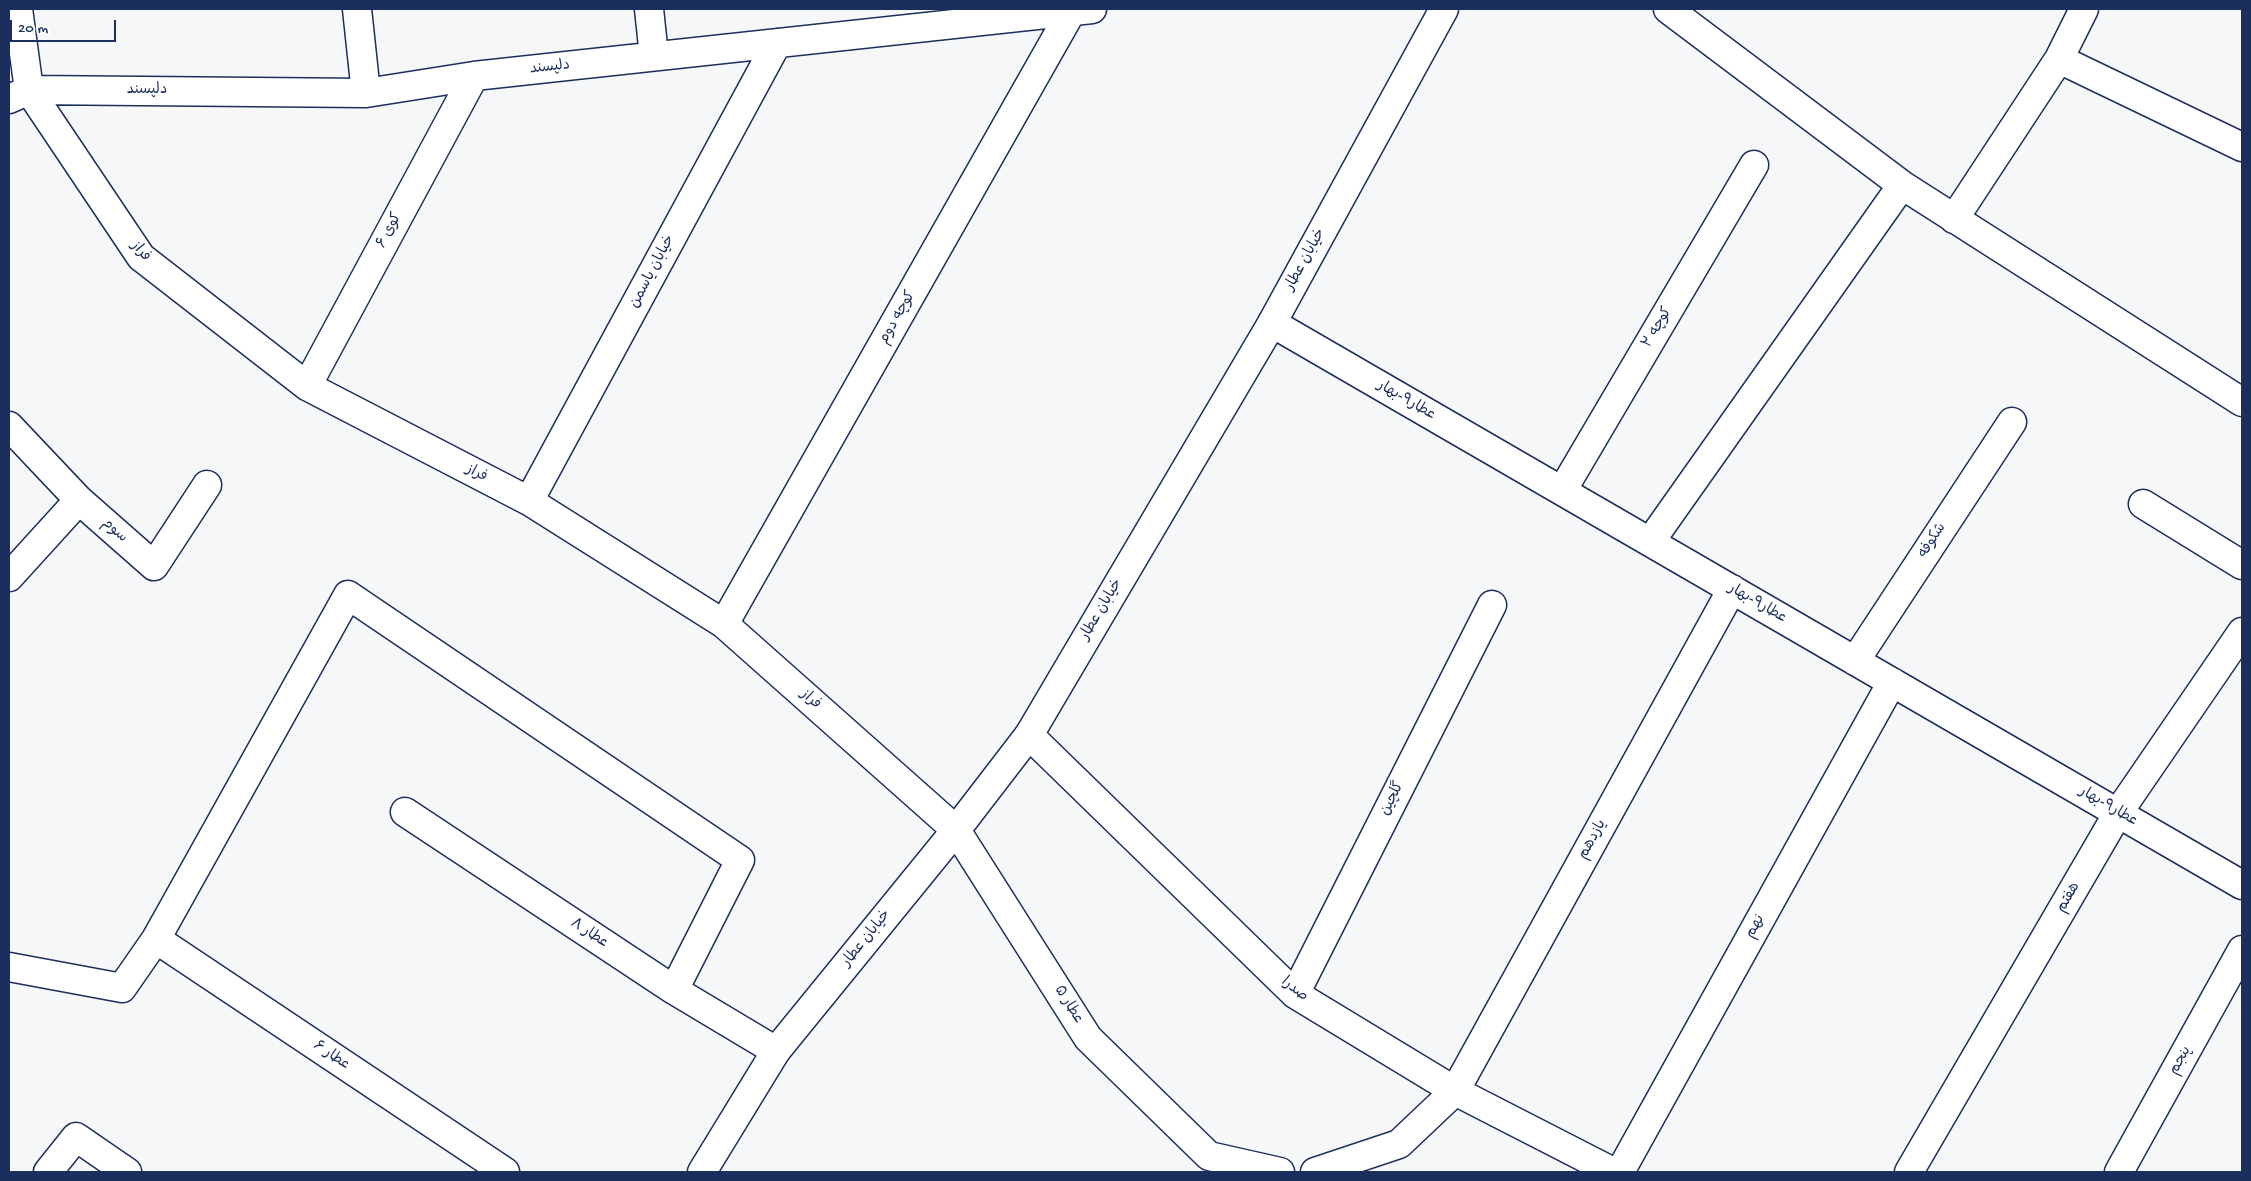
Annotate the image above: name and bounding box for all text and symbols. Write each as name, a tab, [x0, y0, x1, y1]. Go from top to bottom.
scale bar	[12, 10, 119, 42]
text: 20 m	[18, 20, 48, 38]
street label: دلپسند	[529, 57, 571, 79]
street label: دلپسند	[127, 82, 167, 100]
street label: کوی ۶	[373, 210, 407, 252]
street label: خیابان عطار	[1282, 226, 1330, 294]
street label: خیابان یاسمن	[626, 232, 680, 312]
street label: فراز	[126, 238, 154, 266]
street label: کوچه دوم	[876, 288, 920, 348]
street label: کوچه ۲	[1639, 304, 1677, 352]
street label: عطار۹-بهار	[1374, 377, 1438, 425]
street label: فراز	[462, 461, 490, 487]
street label: سوم	[97, 515, 131, 547]
street label: شکوفه	[1915, 520, 1951, 562]
street label: خیابان عطار	[1077, 576, 1127, 644]
street label: عطار۹-بهار	[1725, 580, 1789, 628]
street label: فراز	[796, 686, 824, 714]
street label: گلچین	[1377, 779, 1409, 819]
street label: عطار۹-بهار	[2076, 783, 2140, 831]
street label: یازدهم	[1575, 817, 1611, 863]
street label: هفتم	[2053, 880, 2085, 916]
street label: خیابان عطار	[838, 907, 896, 971]
street label: نهم	[1742, 912, 1770, 942]
street label: عطار ۸	[567, 915, 611, 953]
street label: صدرا	[1277, 974, 1311, 1006]
street label: عطار ۵	[1049, 983, 1087, 1027]
street label: عطار ۶	[309, 1037, 353, 1075]
street label: پنجم	[2166, 1043, 2196, 1079]

